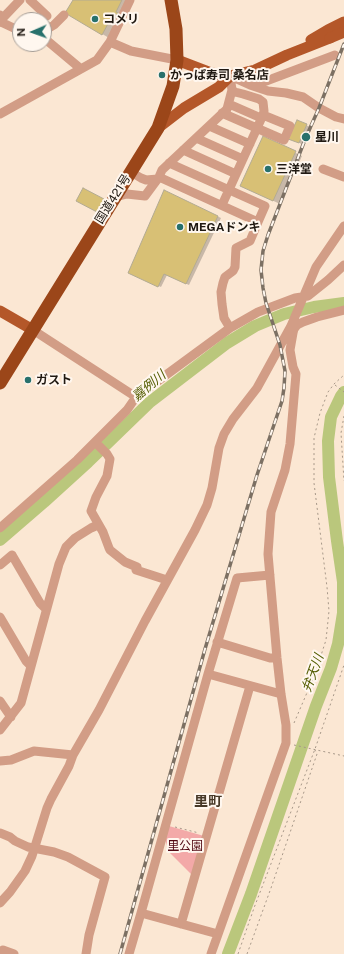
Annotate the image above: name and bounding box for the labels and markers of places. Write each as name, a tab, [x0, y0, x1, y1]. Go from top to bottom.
place label: コメリ	[103, 12, 139, 26]
marker: コメリ	[90, 14, 100, 24]
place label: かっぱ寿司 桑名店	[170, 68, 269, 82]
marker: かっぱ寿司 桑名店	[157, 70, 167, 80]
place label: 星川	[315, 130, 339, 144]
marker: 星川	[300, 131, 312, 143]
place label: 三洋堂	[276, 162, 312, 176]
marker: 三洋堂	[263, 164, 273, 174]
place label: MEGAドンキ	[188, 220, 260, 234]
marker: MEGAドンキ	[175, 222, 185, 232]
place label: ガスト	[36, 373, 72, 387]
marker: ガスト	[23, 375, 33, 385]

